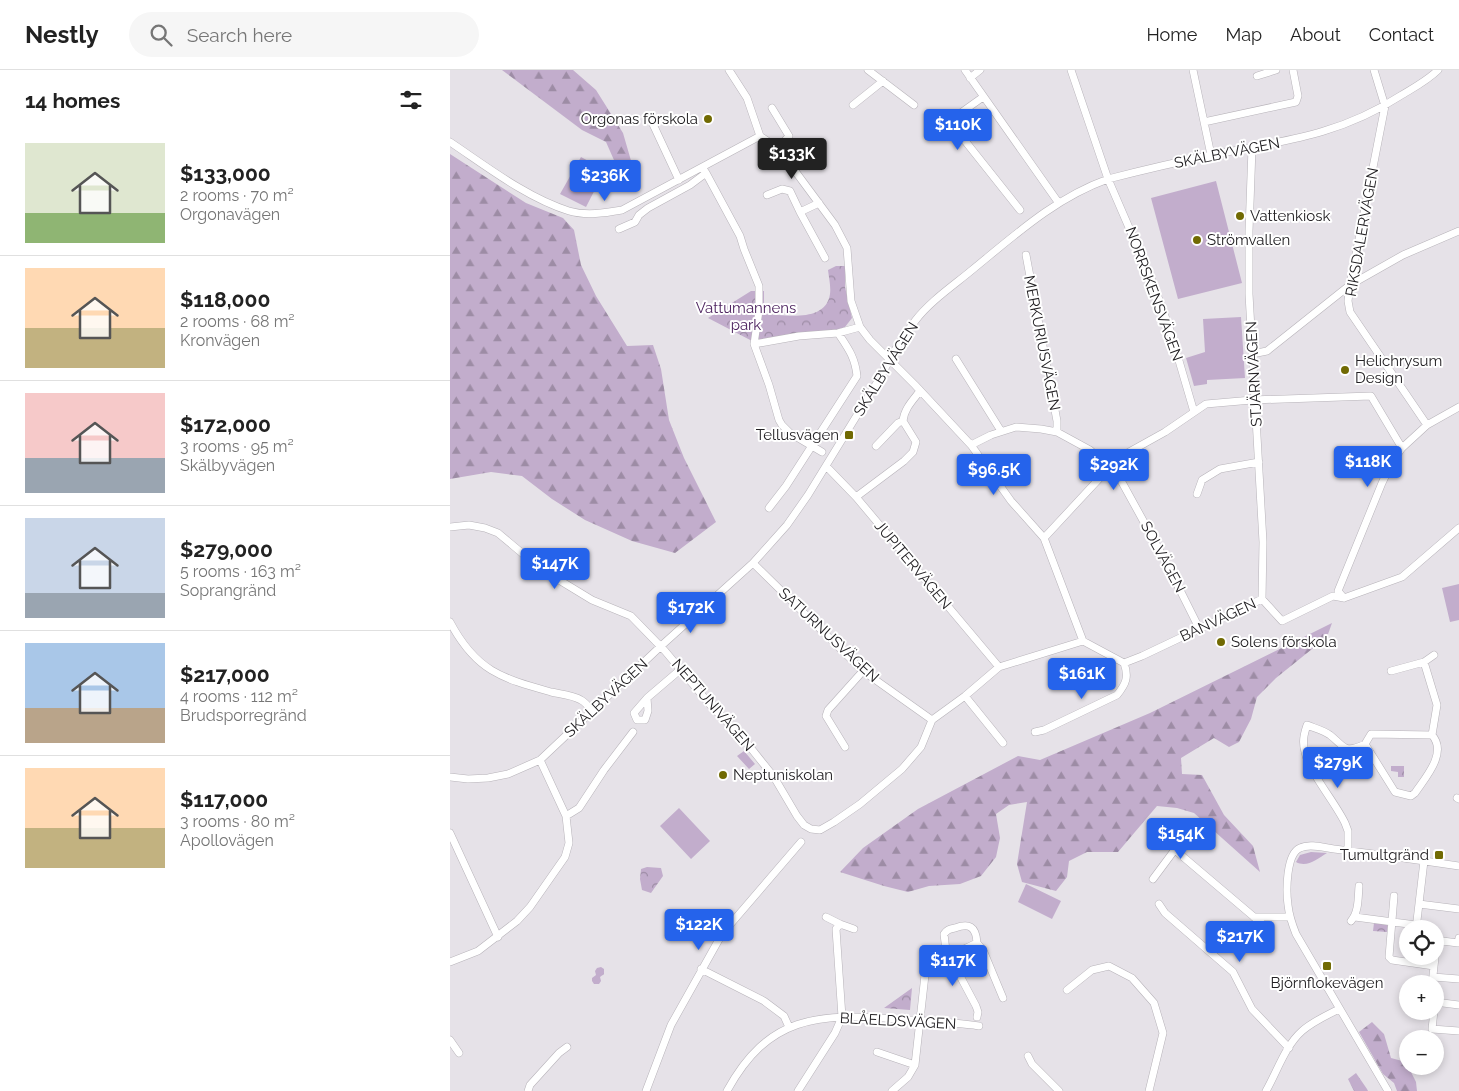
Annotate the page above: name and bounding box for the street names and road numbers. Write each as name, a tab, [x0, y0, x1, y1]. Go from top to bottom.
street label: SKÄLBYVÄGEN	[1172, 133, 1281, 172]
street label: RIKSDALERVÄGEN	[1341, 166, 1382, 298]
street label: NORRSKENSVÄGEN	[1121, 224, 1188, 363]
street label: MERKURIUSVÄGEN	[1020, 274, 1065, 412]
street label: SKÄLBYVÄGEN	[849, 318, 922, 419]
street label: STJÄRNVÄGEN	[1241, 321, 1266, 427]
street label: JUPITERVÄGEN	[871, 516, 956, 613]
street label: SOLVÄGEN	[1137, 518, 1190, 596]
street label: SATURNUSVÄGEN	[775, 583, 884, 686]
street label: BANVÄGEN	[1177, 594, 1259, 645]
street label: SKÄLBYVÄGEN	[560, 654, 651, 741]
street label: NEPTUNIVÄGEN	[668, 655, 759, 755]
street label: BLÅELDSVÄGEN	[839, 1008, 957, 1033]

